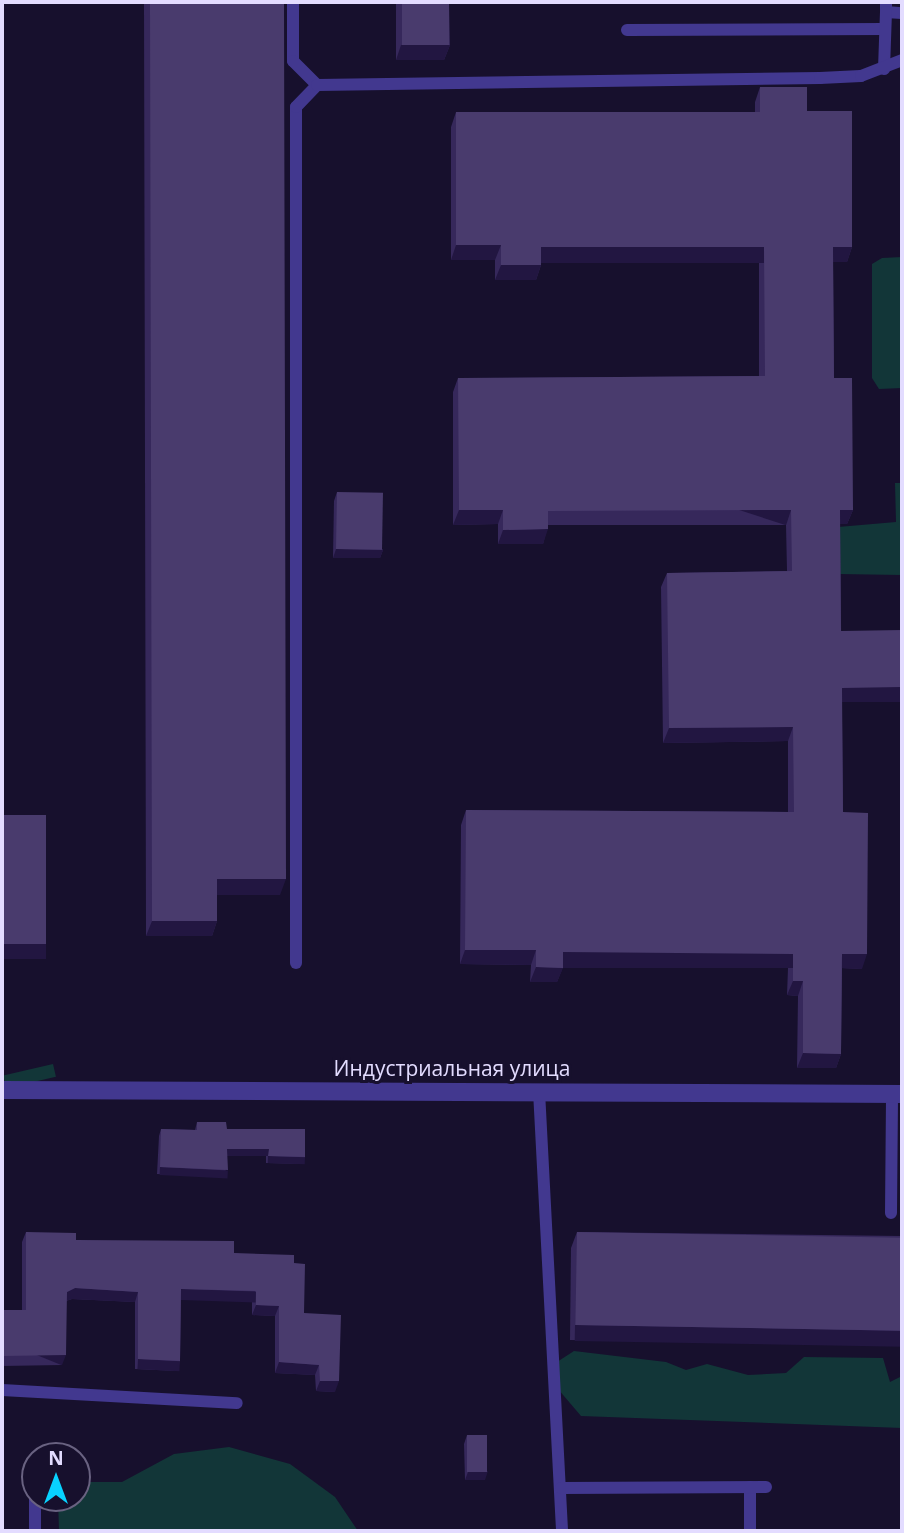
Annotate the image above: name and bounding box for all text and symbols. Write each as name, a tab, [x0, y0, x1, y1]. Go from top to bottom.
street label: Индустриальная улица	[334, 1055, 570, 1081]
north arrow	[21, 1442, 91, 1512]
text: N	[48, 1445, 64, 1471]

